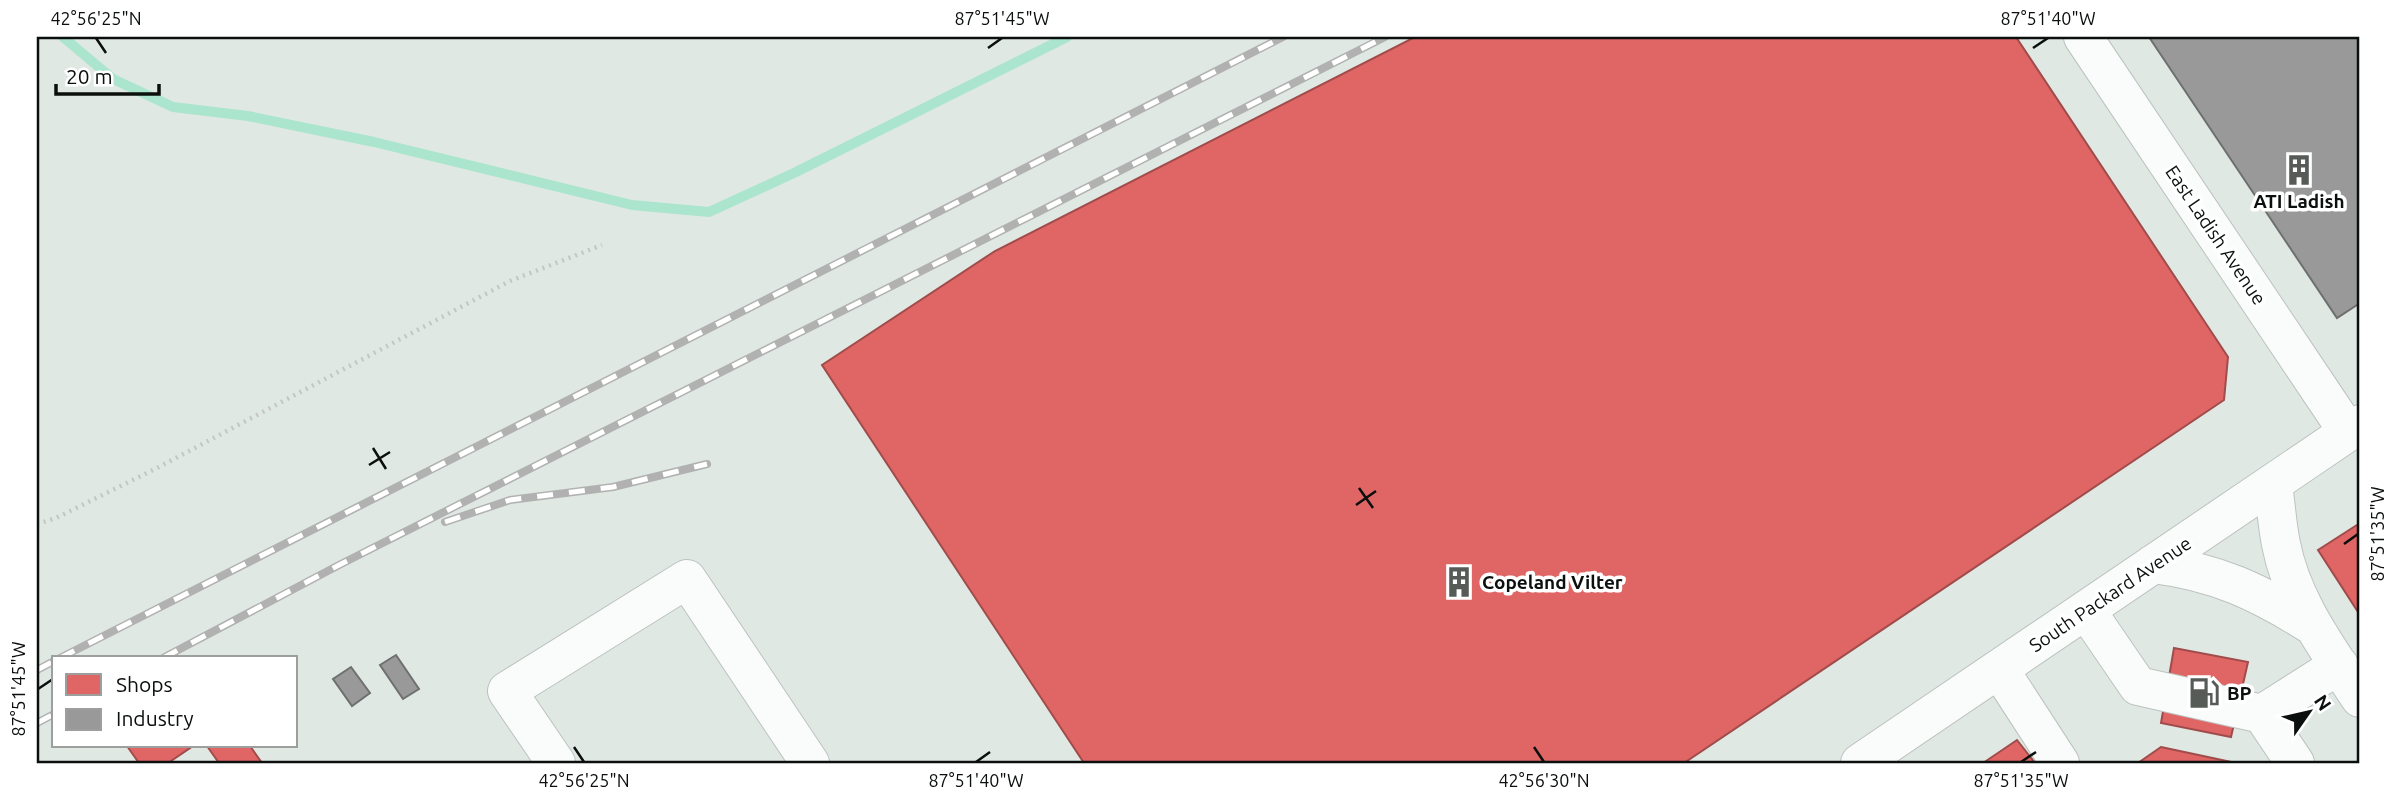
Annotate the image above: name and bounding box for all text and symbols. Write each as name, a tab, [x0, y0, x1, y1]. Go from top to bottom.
text: 42°56'25"N	[50, 8, 142, 28]
text: 87°51'45"W	[954, 8, 1050, 28]
text: 87°51'40"W	[2000, 8, 2096, 28]
scale bar	[56, 52, 159, 96]
text: 20 m	[66, 64, 113, 88]
building icon: ATI Ladish	[2282, 153, 2316, 187]
street label: East Ladish Avenue	[2161, 161, 2271, 309]
place label: ATI Ladish	[2253, 190, 2345, 212]
text: 87°51'35"W	[2367, 486, 2387, 582]
street label: South Packard Avenue	[2025, 532, 2195, 656]
building icon: Copeland Vilter	[1442, 565, 1476, 599]
place label: Copeland Vilter	[1482, 571, 1623, 593]
text: 87°51'45"W	[8, 641, 28, 737]
legend	[52, 656, 298, 748]
text: Shops	[116, 672, 173, 696]
fuel station icon: BP	[2187, 676, 2221, 710]
north arrow	[2274, 678, 2344, 748]
place label: BP	[2227, 682, 2252, 704]
text: N	[2310, 690, 2336, 715]
text: Industry	[116, 706, 194, 730]
text: 42°56'25"N	[538, 770, 630, 790]
text: 87°51'40"W	[928, 770, 1024, 790]
text: 42°56'30"N	[1498, 770, 1590, 790]
text: 87°51'35"W	[1973, 770, 2069, 790]

